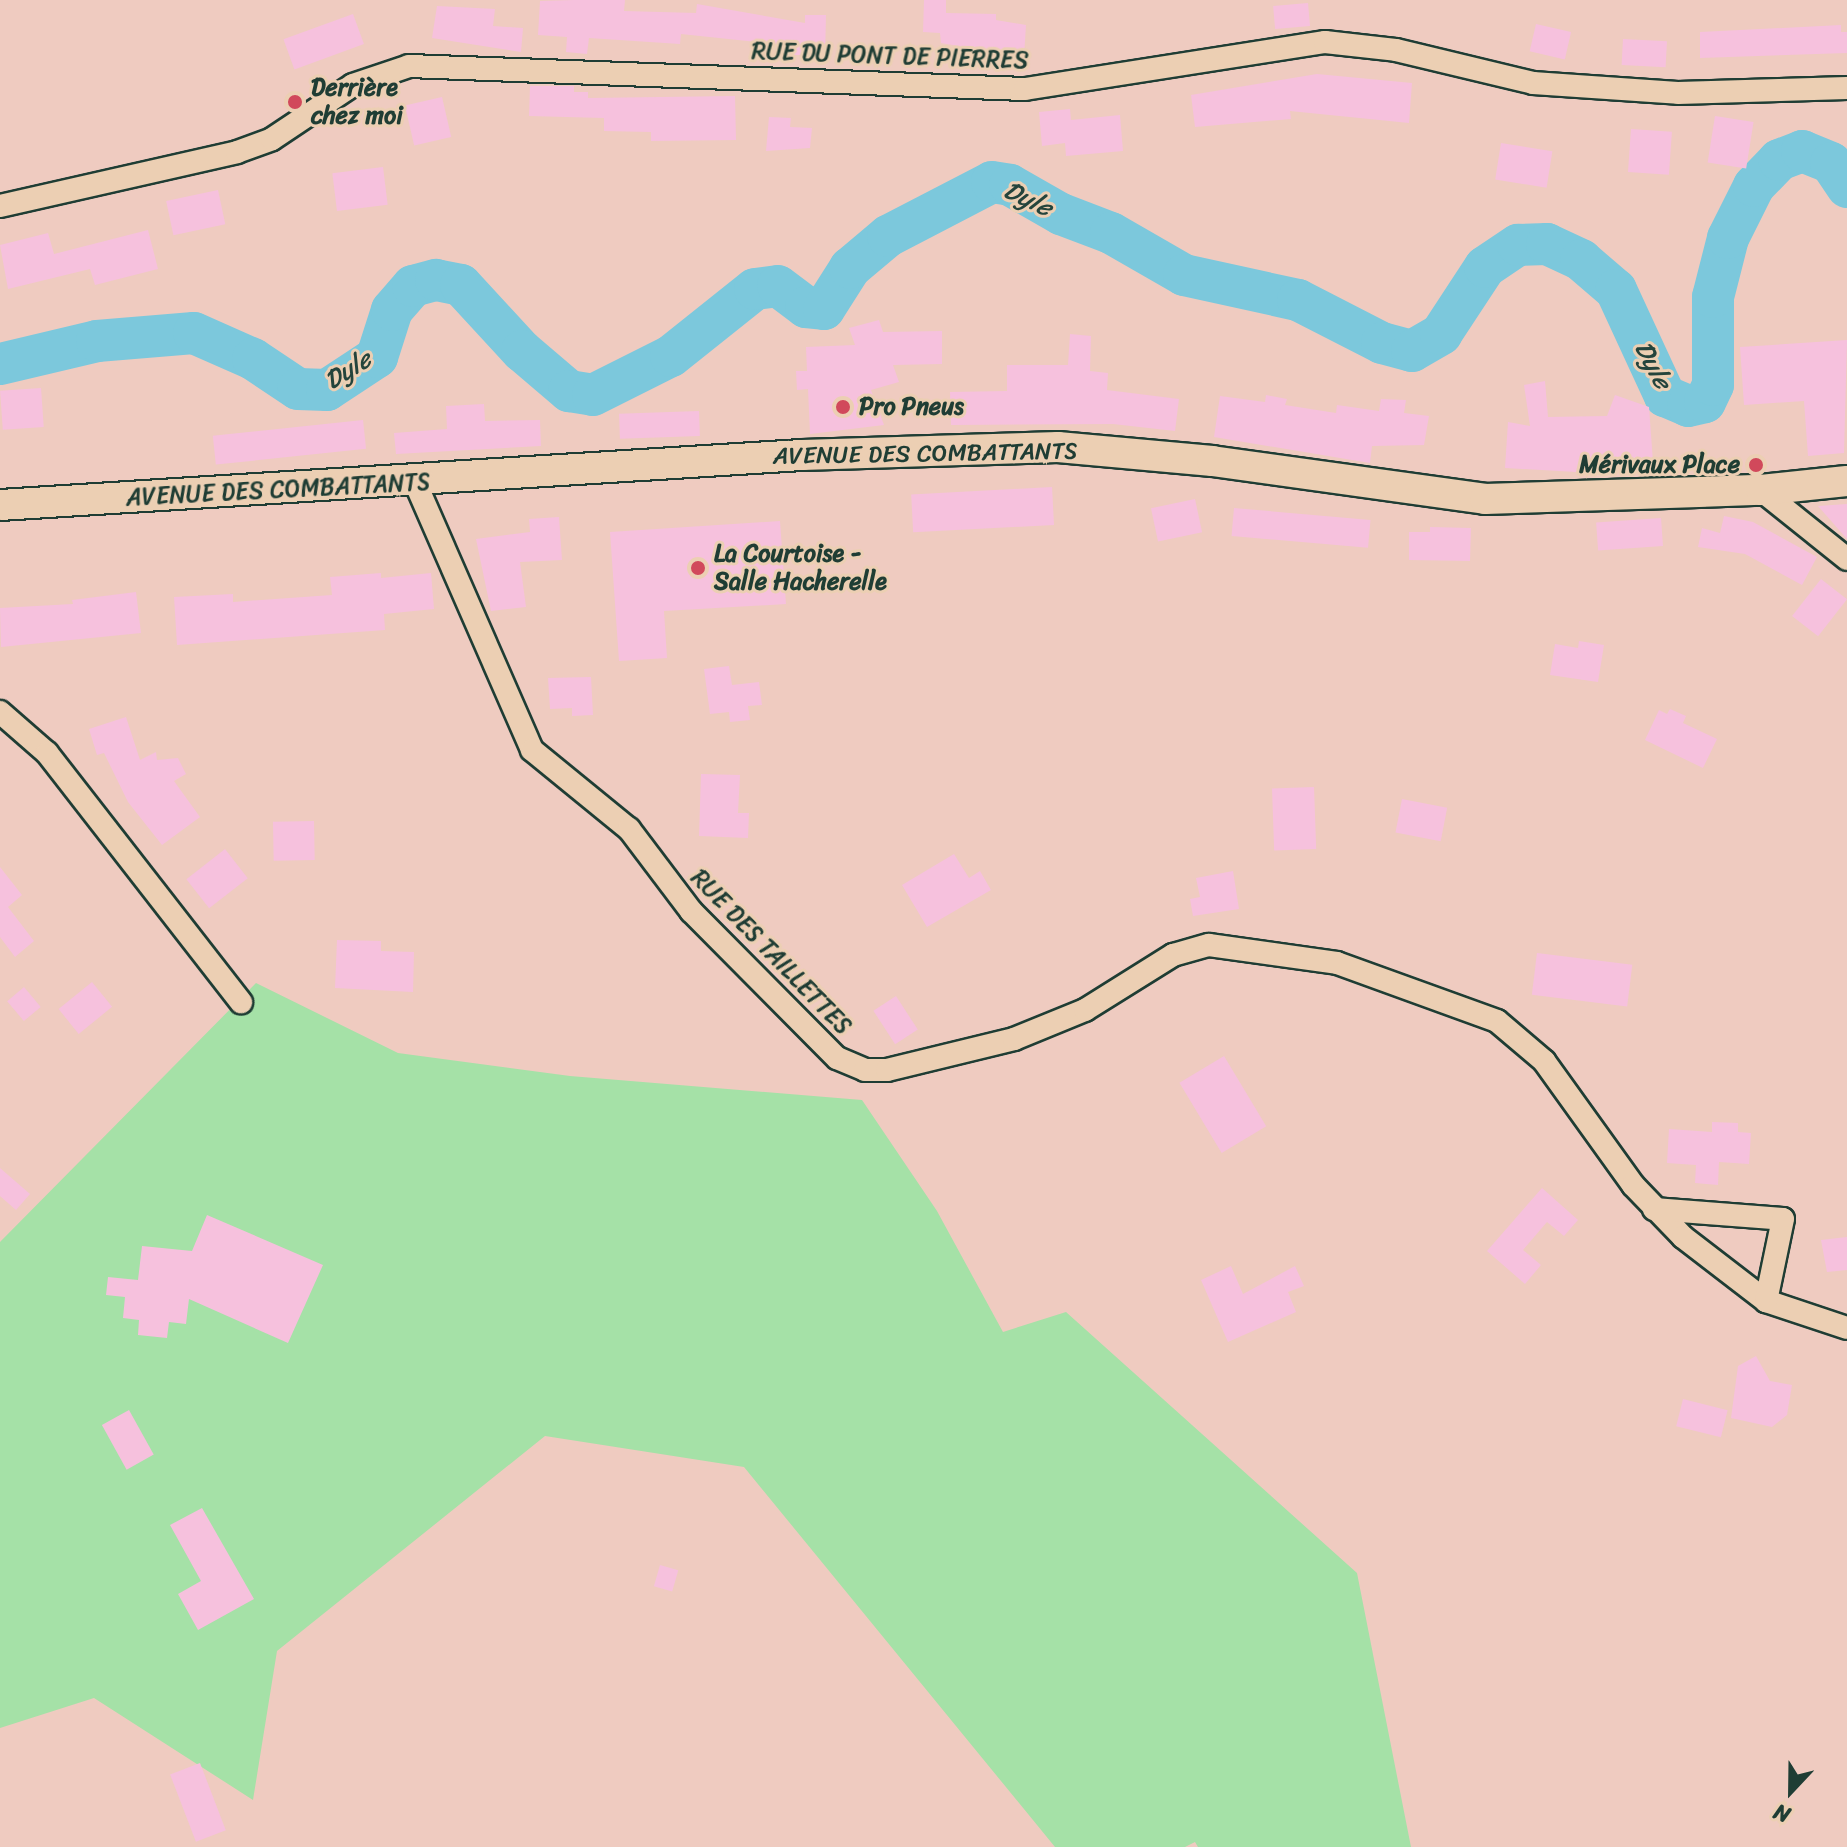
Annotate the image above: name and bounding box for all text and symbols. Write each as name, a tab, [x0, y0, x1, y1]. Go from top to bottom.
street label: RUE DU PONT DE PIERRES	[749, 37, 1031, 75]
place label: Derrière chez moi	[311, 74, 403, 130]
marker: Derrière chez moi	[286, 93, 304, 111]
water label: Dyle	[999, 174, 1057, 224]
water label: Dyle	[1628, 336, 1678, 394]
water label: Dyle	[319, 344, 377, 396]
place label: Pro Pneus	[859, 393, 966, 421]
marker: Pro Pneus	[834, 398, 852, 416]
street label: AVENUE DES COMBATTANTS	[770, 437, 1080, 471]
place label: Mérivaux Place	[1579, 451, 1740, 479]
marker: Mérivaux Place	[1747, 456, 1765, 474]
street label: AVENUE DES COMBATTANTS	[122, 468, 434, 512]
place label: La Courtoise - Salle Hacherelle	[714, 540, 887, 596]
marker: La Courtoise - Salle Hacherelle	[689, 559, 707, 577]
street label: RUE DES TAILLETTES	[684, 863, 858, 1041]
north arrow	[1751, 1751, 1831, 1831]
text: N	[1767, 1793, 1796, 1835]

